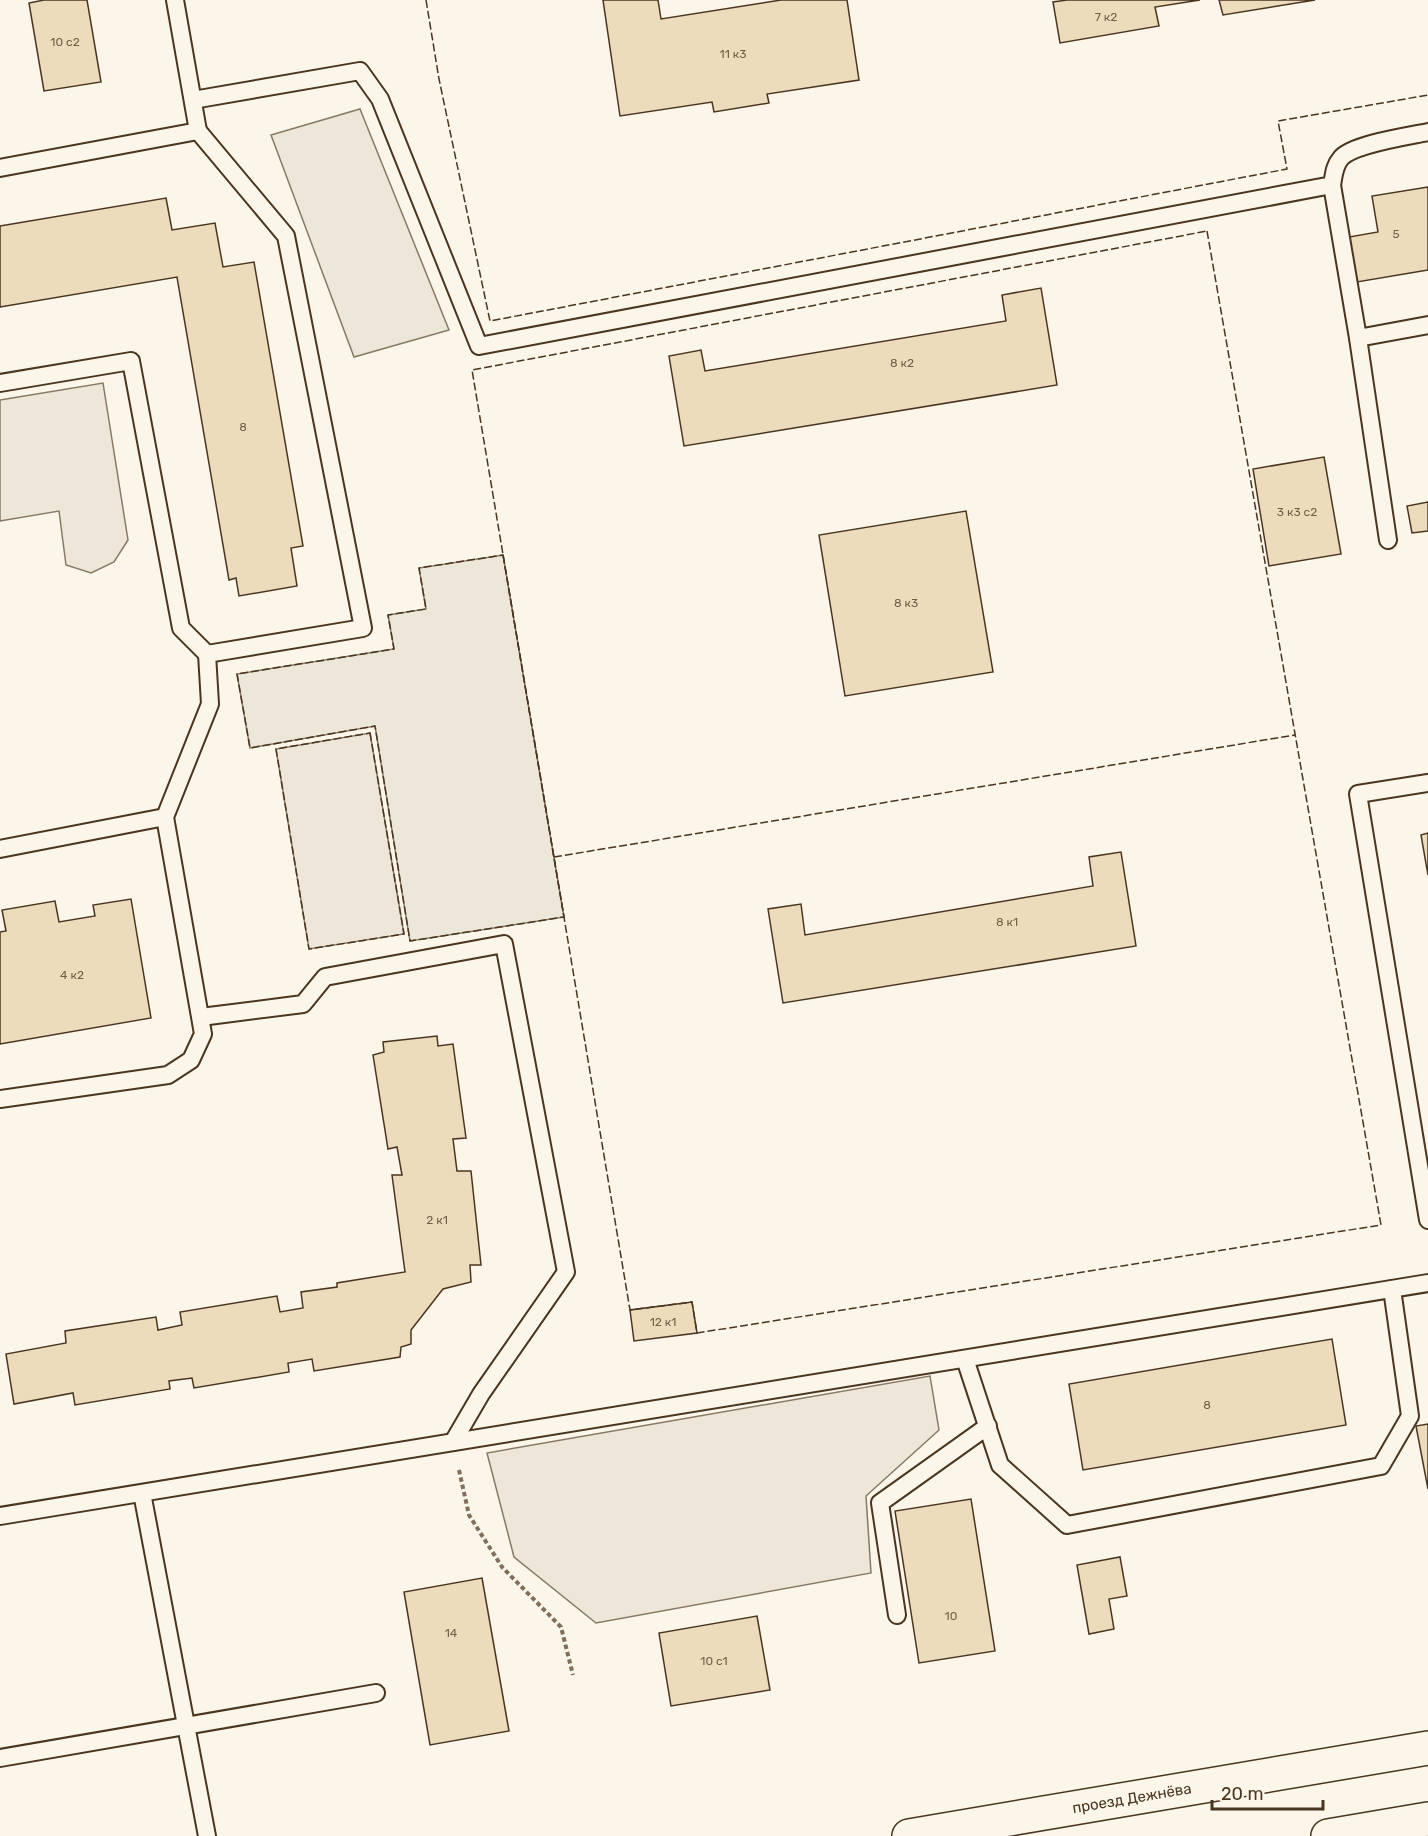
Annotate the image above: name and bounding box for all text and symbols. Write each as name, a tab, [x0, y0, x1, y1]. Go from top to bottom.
house number: 7 к2	[1095, 10, 1117, 24]
house number: 10 с2	[50, 35, 80, 49]
house number: 11 к3	[720, 47, 746, 61]
house number: 5	[1392, 227, 1400, 241]
house number: 8 к2	[890, 356, 914, 370]
house number: 8	[239, 420, 247, 434]
house number: 3 к3 с2	[1277, 505, 1317, 519]
house number: 8 к3	[894, 596, 918, 610]
house number: 8 к1	[996, 915, 1018, 929]
house number: 4 к2	[60, 968, 84, 982]
house number: 2 к1	[426, 1213, 448, 1227]
house number: 12 к1	[650, 1315, 676, 1329]
house number: 8	[1203, 1398, 1211, 1412]
house number: 10	[945, 1609, 957, 1623]
house number: 14	[445, 1626, 458, 1640]
house number: 10 с1	[700, 1654, 728, 1668]
scale bar	[1212, 1773, 1323, 1811]
street label: проезд Дежнёва	[1071, 1779, 1193, 1817]
text: 20 m	[1221, 1783, 1263, 1805]

